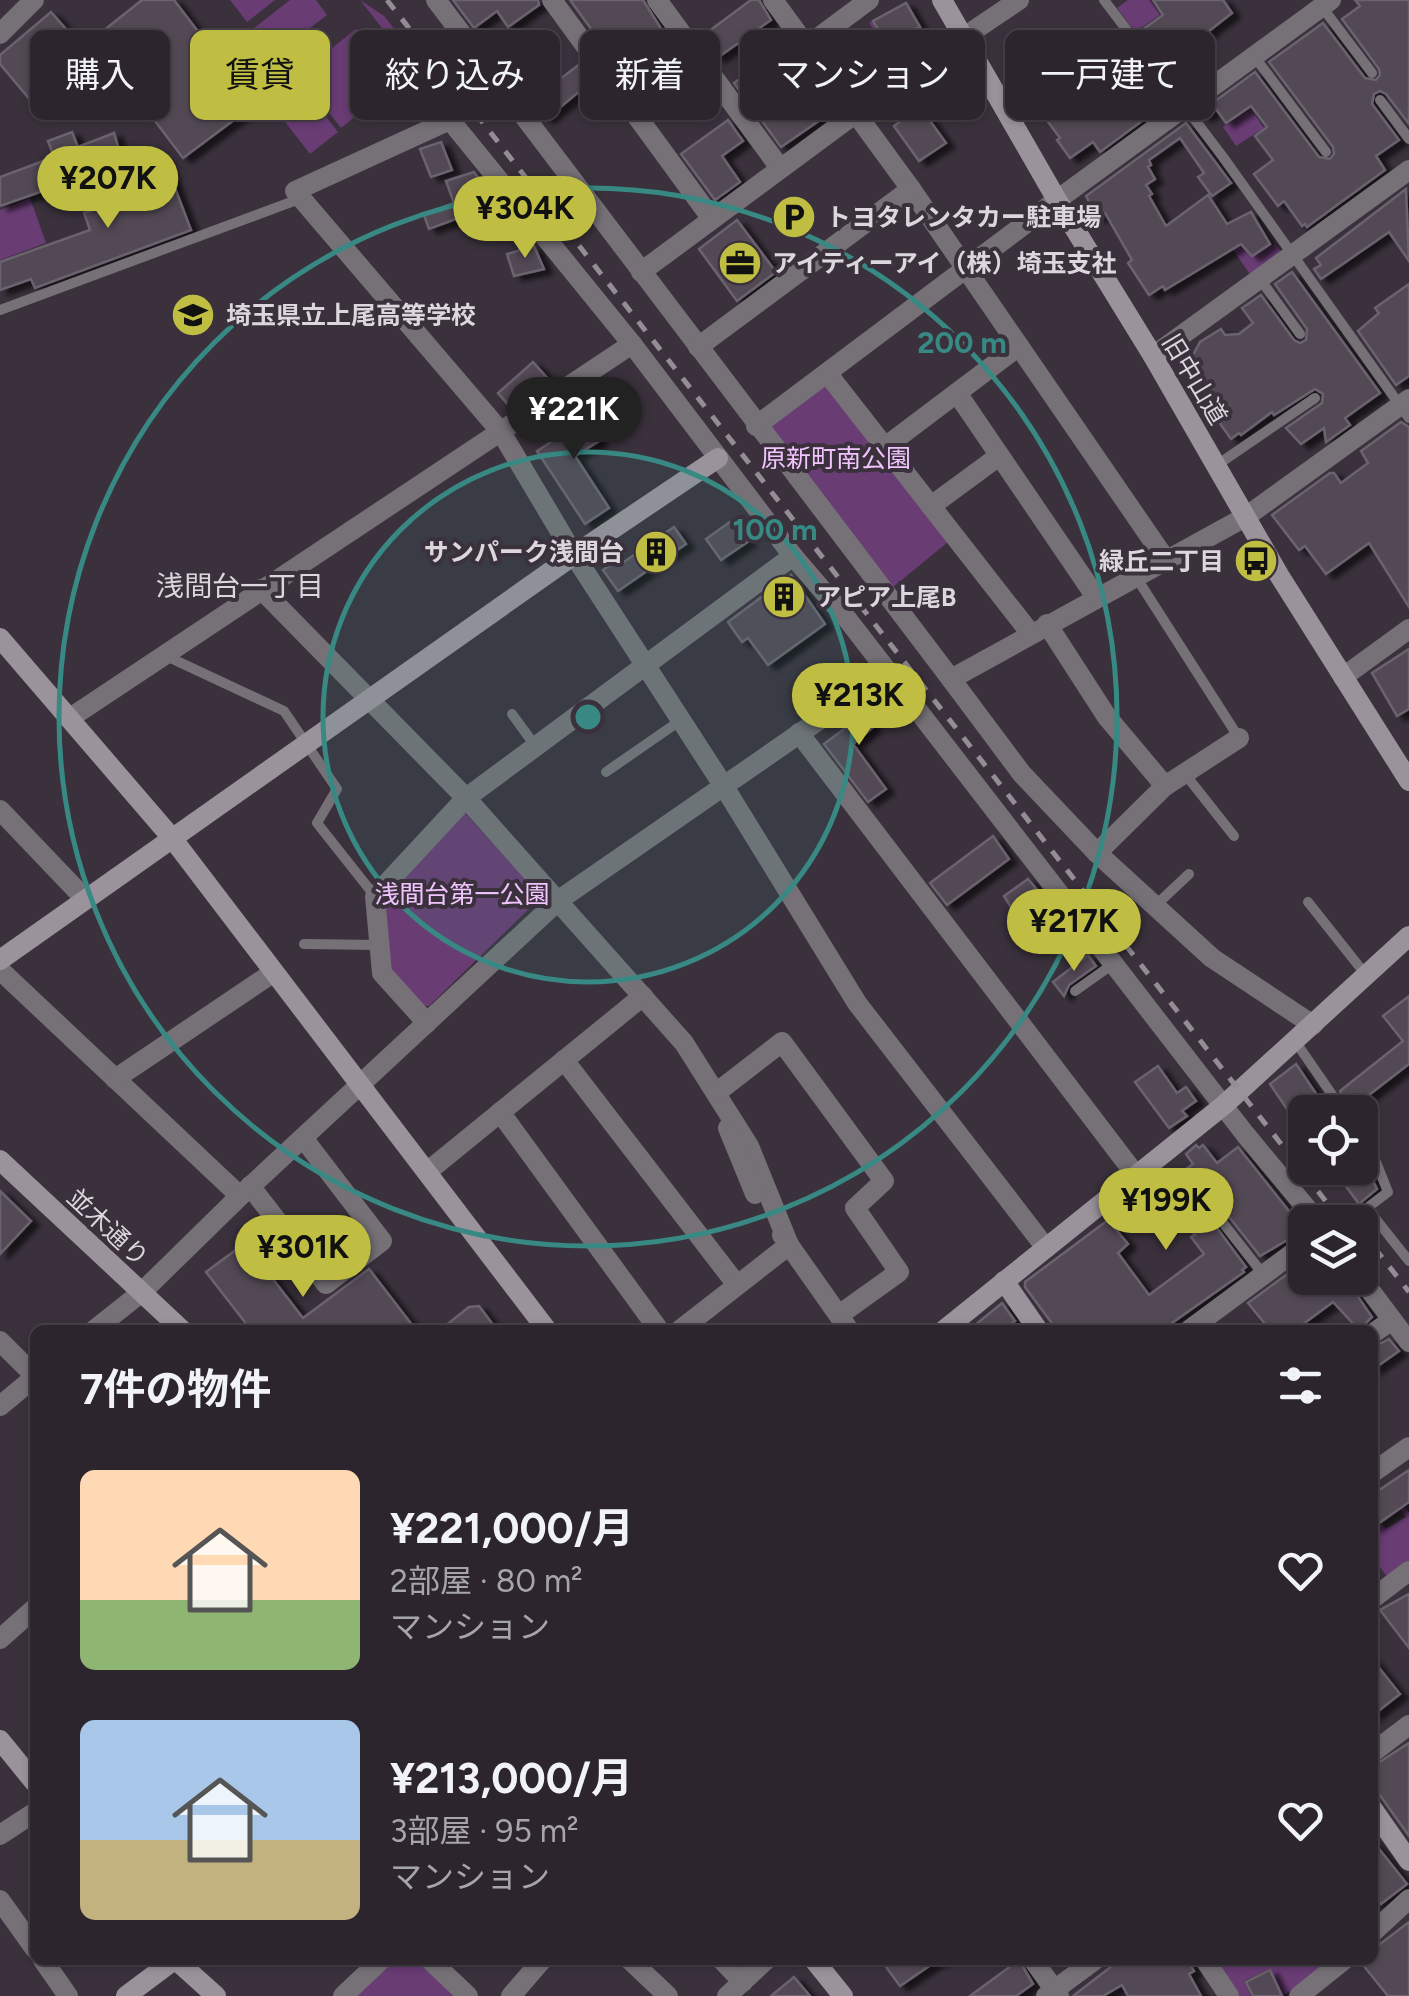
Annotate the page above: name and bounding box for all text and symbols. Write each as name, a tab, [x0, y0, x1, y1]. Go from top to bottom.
chip: 購入	[30, 30, 170, 120]
chip: 賃貸	[190, 30, 330, 120]
chip: 絞り込み	[350, 30, 560, 120]
chip: 新着	[580, 30, 720, 120]
chip: マンション	[740, 30, 985, 120]
chip: 一戸建て	[1005, 30, 1215, 120]
pin: ¥207K	[38, 146, 178, 231]
text: ¥207K	[59, 159, 157, 197]
pin: ¥304K	[455, 176, 595, 261]
text: ¥304K	[475, 189, 575, 227]
parking icon: トヨタレンタカー駐車場	[771, 194, 817, 240]
place label: トヨタレンタカー駐車場	[826, 202, 1101, 232]
office icon: アイティーアイ（株）埼玉支社	[717, 240, 763, 286]
place label: アイティーアイ（株）埼玉支社	[772, 248, 1117, 278]
school or university icon: 埼玉県立上尾高等学校	[170, 292, 216, 338]
place label: 埼玉県立上尾高等学校	[226, 300, 476, 330]
text: 200 m	[917, 324, 1007, 361]
street label: 旧中山道	[1156, 328, 1234, 430]
pin: ¥221K	[504, 377, 644, 462]
text: ¥221K	[529, 390, 619, 428]
park label: 原新町南公園	[761, 443, 911, 473]
text: 100 m	[733, 511, 817, 548]
building icon: サンパーク浅間台	[633, 529, 679, 575]
place label: サンパーク浅間台	[424, 537, 624, 567]
bus stop icon: 緑丘二丁目	[1233, 538, 1279, 584]
place label: 緑丘二丁目	[1099, 546, 1224, 576]
district label: 浅間台一丁目	[156, 569, 324, 603]
building icon: アピア上尾B	[761, 574, 807, 620]
place label: アピア上尾B	[816, 582, 956, 612]
pin: ¥213K	[789, 663, 929, 748]
text: ¥213K	[814, 676, 904, 714]
centre of rings	[570, 699, 606, 735]
park label: 浅間台第一公園	[374, 879, 550, 909]
pin: ¥217K	[1004, 889, 1144, 974]
text: ¥217K	[1029, 902, 1119, 940]
map controls	[1288, 1095, 1378, 1295]
button: locate	[1288, 1095, 1378, 1185]
pin: ¥199K	[1096, 1168, 1236, 1253]
text: ¥199K	[1120, 1181, 1212, 1219]
street label: 並木通り	[61, 1182, 155, 1272]
button: layers	[1288, 1205, 1378, 1295]
pin: ¥301K	[233, 1215, 373, 1300]
text: ¥301K	[257, 1228, 349, 1266]
icon: filters	[1273, 1358, 1328, 1413]
text: 7件の物件	[80, 1364, 271, 1415]
text: ¥221,000/月	[390, 1503, 634, 1554]
icon: home	[160, 1510, 280, 1630]
icon: heart	[1273, 1543, 1328, 1598]
text: 2部屋 · 80 m²	[390, 1562, 583, 1600]
text: マンション	[390, 1608, 550, 1646]
text: ¥213,000/月	[390, 1753, 633, 1804]
icon: home	[160, 1760, 280, 1880]
icon: heart	[1273, 1793, 1328, 1848]
text: 3部屋 · 95 m²	[390, 1812, 579, 1850]
text: マンション	[390, 1858, 550, 1896]

